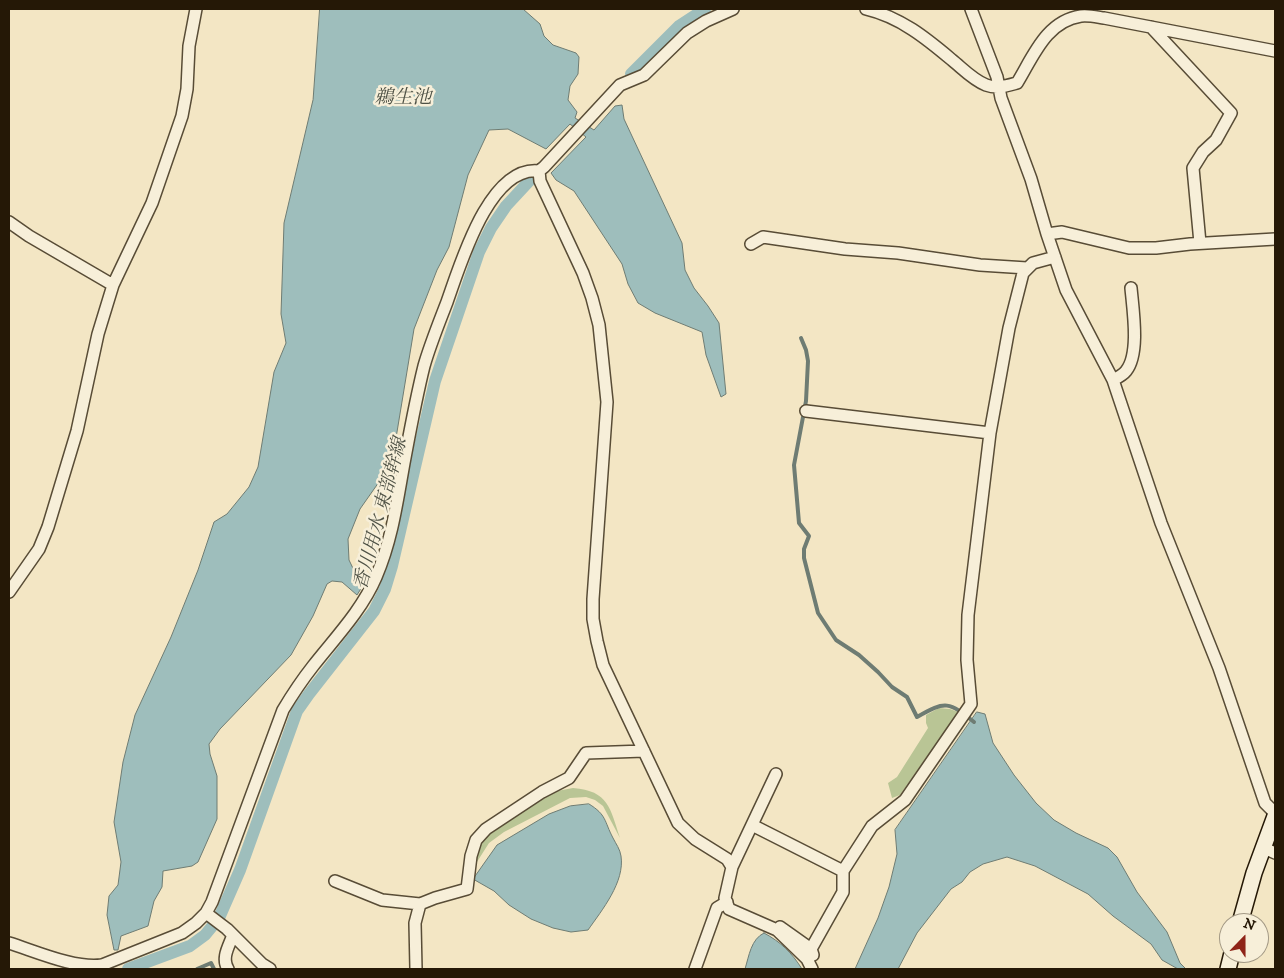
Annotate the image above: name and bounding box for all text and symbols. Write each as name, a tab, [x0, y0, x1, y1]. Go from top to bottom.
water label: 鵜生池	[375, 88, 431, 110]
water label: 香川用水 東部幹線	[351, 436, 413, 592]
north arrow	[1219, 913, 1269, 963]
text: N	[1241, 915, 1258, 936]

